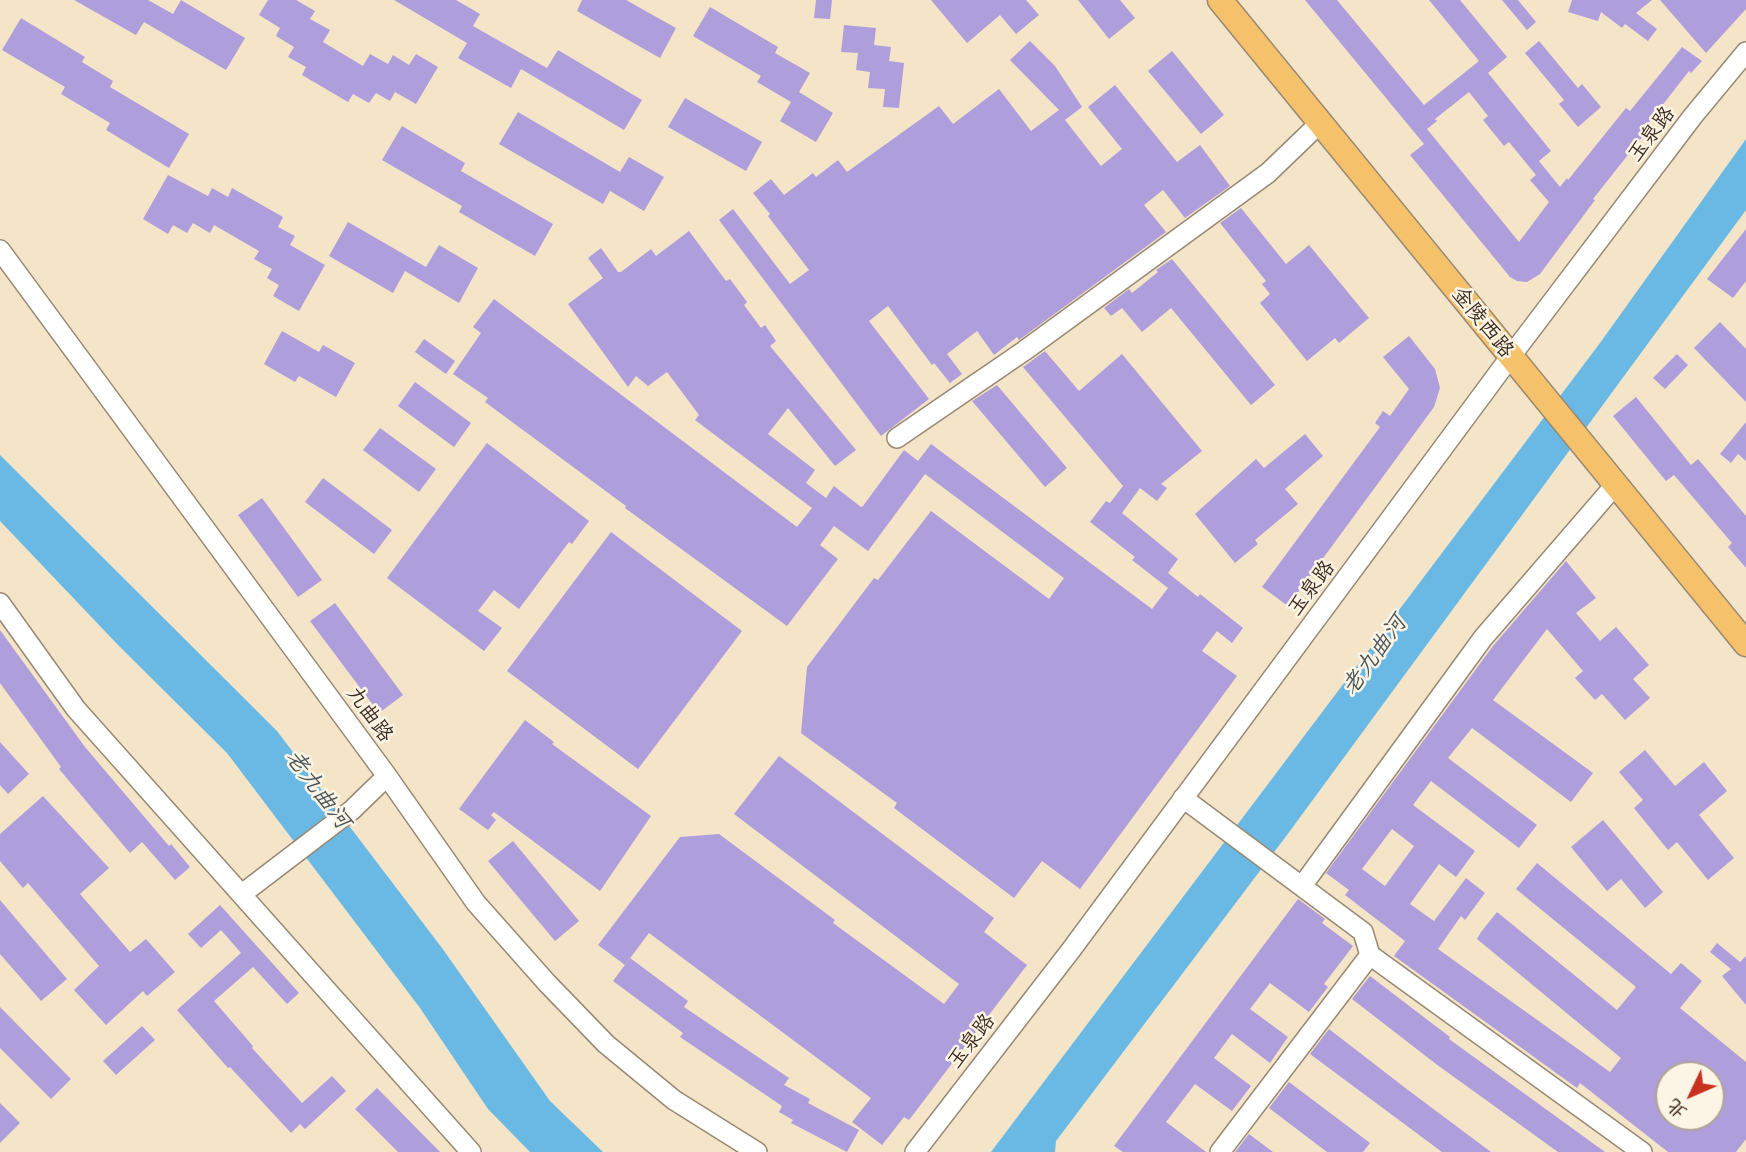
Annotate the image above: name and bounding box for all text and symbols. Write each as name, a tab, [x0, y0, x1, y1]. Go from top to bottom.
street label: 玉泉路	[1622, 101, 1680, 167]
street label: 金陵西路	[1447, 281, 1519, 363]
street label: 玉泉路	[1282, 555, 1340, 621]
water label: 老九曲河	[1336, 610, 1412, 700]
street label: 九曲路	[341, 681, 399, 747]
water label: 老九曲河	[279, 744, 357, 834]
street label: 玉泉路	[942, 1008, 1000, 1074]
north arrow	[1655, 1061, 1725, 1131]
text: 北	[1660, 1094, 1692, 1125]

